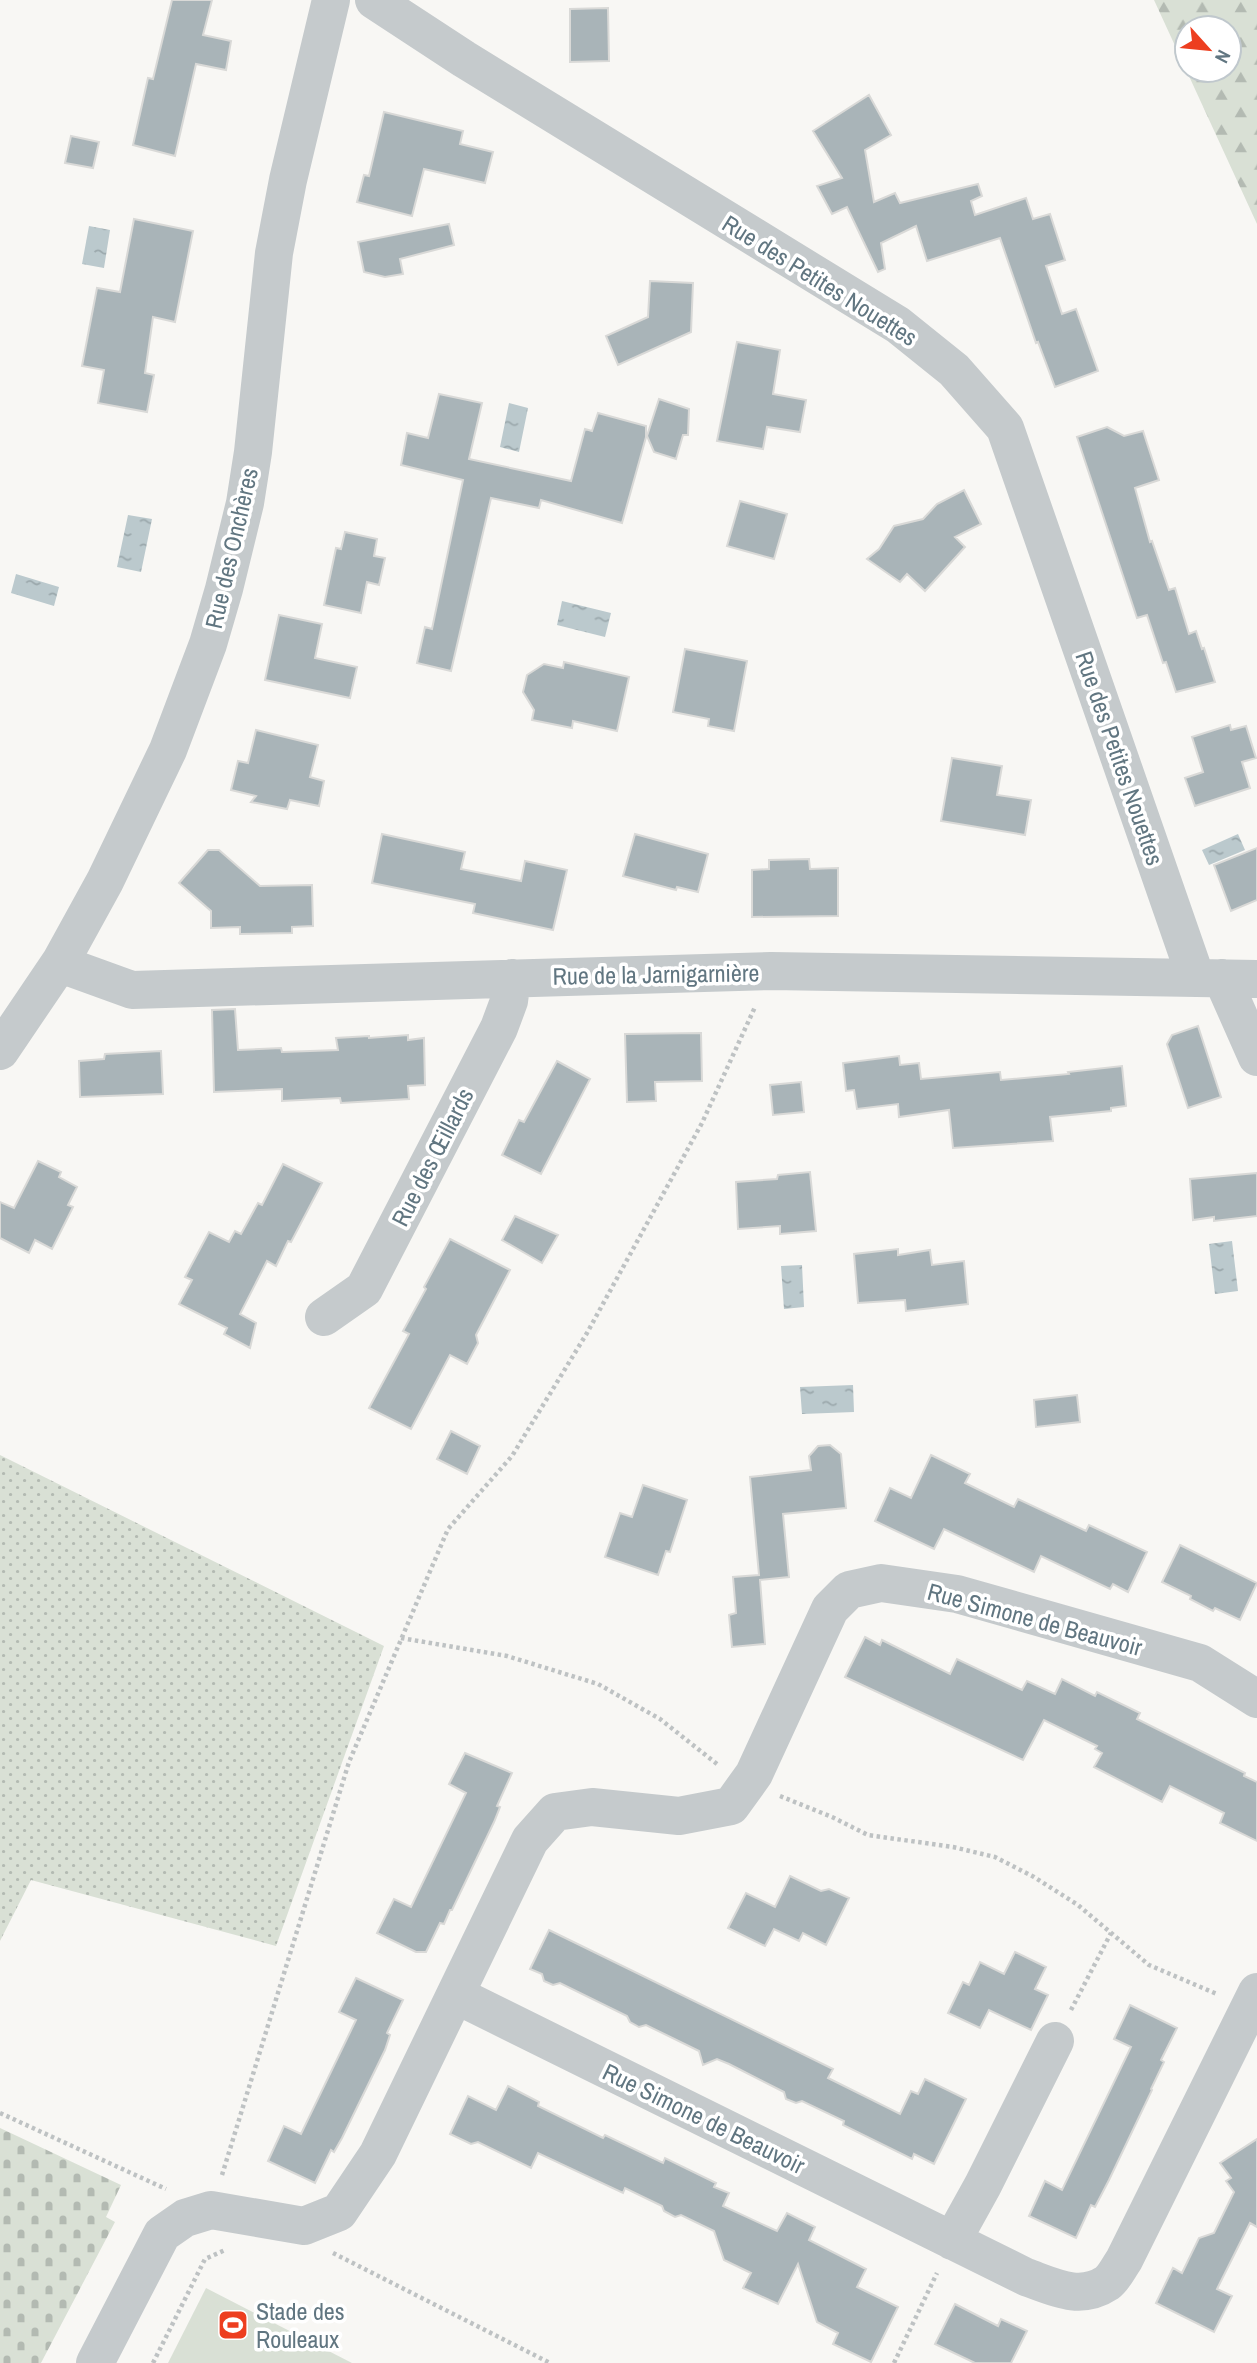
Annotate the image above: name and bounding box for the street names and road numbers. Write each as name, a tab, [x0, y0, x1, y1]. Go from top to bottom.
street label: Rue des Petites Nouettes	[716, 207, 924, 353]
street label: Rue des Onchères	[197, 464, 265, 632]
street label: Rue des Petites Nouettes	[1068, 647, 1172, 869]
street label: Rue de la Jarnigarnière	[552, 956, 760, 992]
street label: Rue des Œillards	[383, 1082, 481, 1232]
street label: Rue Simone de Beauvoir	[924, 1575, 1146, 1663]
street label: Rue Simone de Beauvoir	[598, 2055, 811, 2181]

